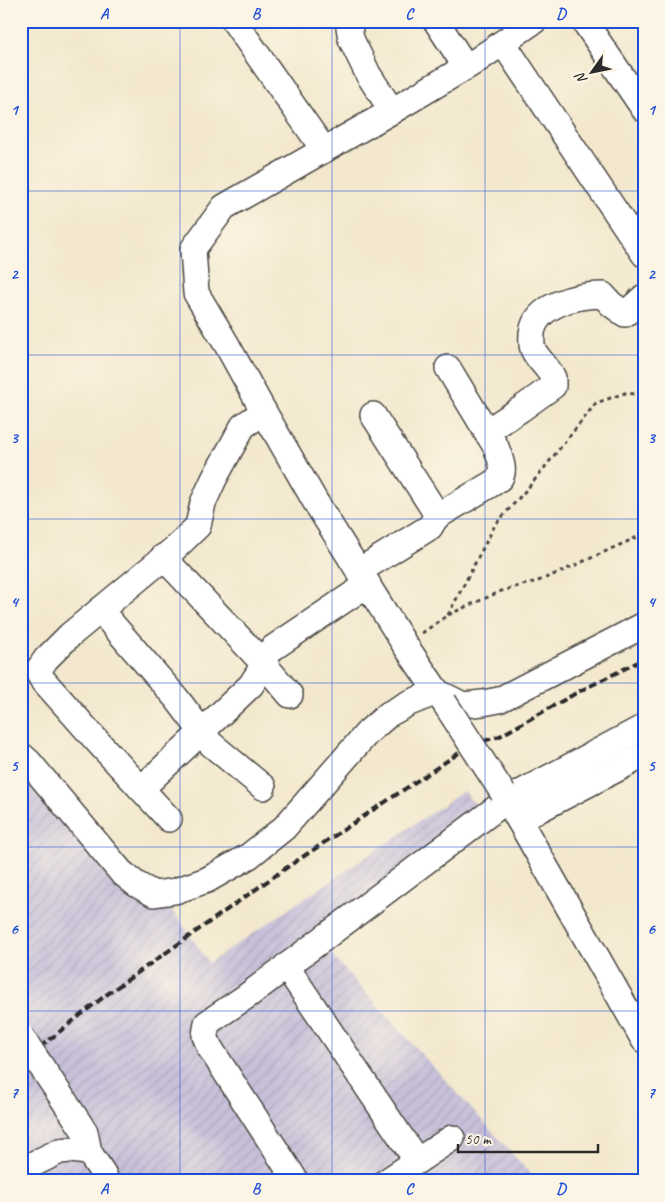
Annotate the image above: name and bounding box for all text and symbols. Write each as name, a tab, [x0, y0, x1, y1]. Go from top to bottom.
text: A	[100, 4, 110, 24]
text: B	[252, 4, 262, 24]
text: C	[405, 4, 415, 24]
text: D	[556, 4, 567, 24]
north arrow	[568, 48, 618, 98]
text: N	[571, 69, 591, 87]
text: 1	[10, 100, 19, 120]
text: 1	[647, 100, 656, 120]
text: 2	[10, 264, 19, 284]
text: 2	[647, 264, 656, 284]
text: 3	[10, 428, 19, 448]
text: 3	[647, 428, 656, 448]
text: 4	[10, 592, 19, 612]
text: 4	[647, 592, 656, 612]
text: 5	[11, 756, 20, 776]
text: 5	[648, 756, 657, 776]
text: 6	[10, 919, 19, 939]
text: 6	[647, 919, 656, 939]
text: 7	[10, 1083, 19, 1103]
text: 7	[647, 1083, 656, 1103]
scale bar	[458, 1122, 598, 1154]
text: 50 m	[465, 1130, 492, 1149]
text: A	[100, 1179, 110, 1199]
text: B	[252, 1179, 262, 1199]
text: C	[405, 1179, 415, 1199]
text: D	[556, 1179, 567, 1199]

